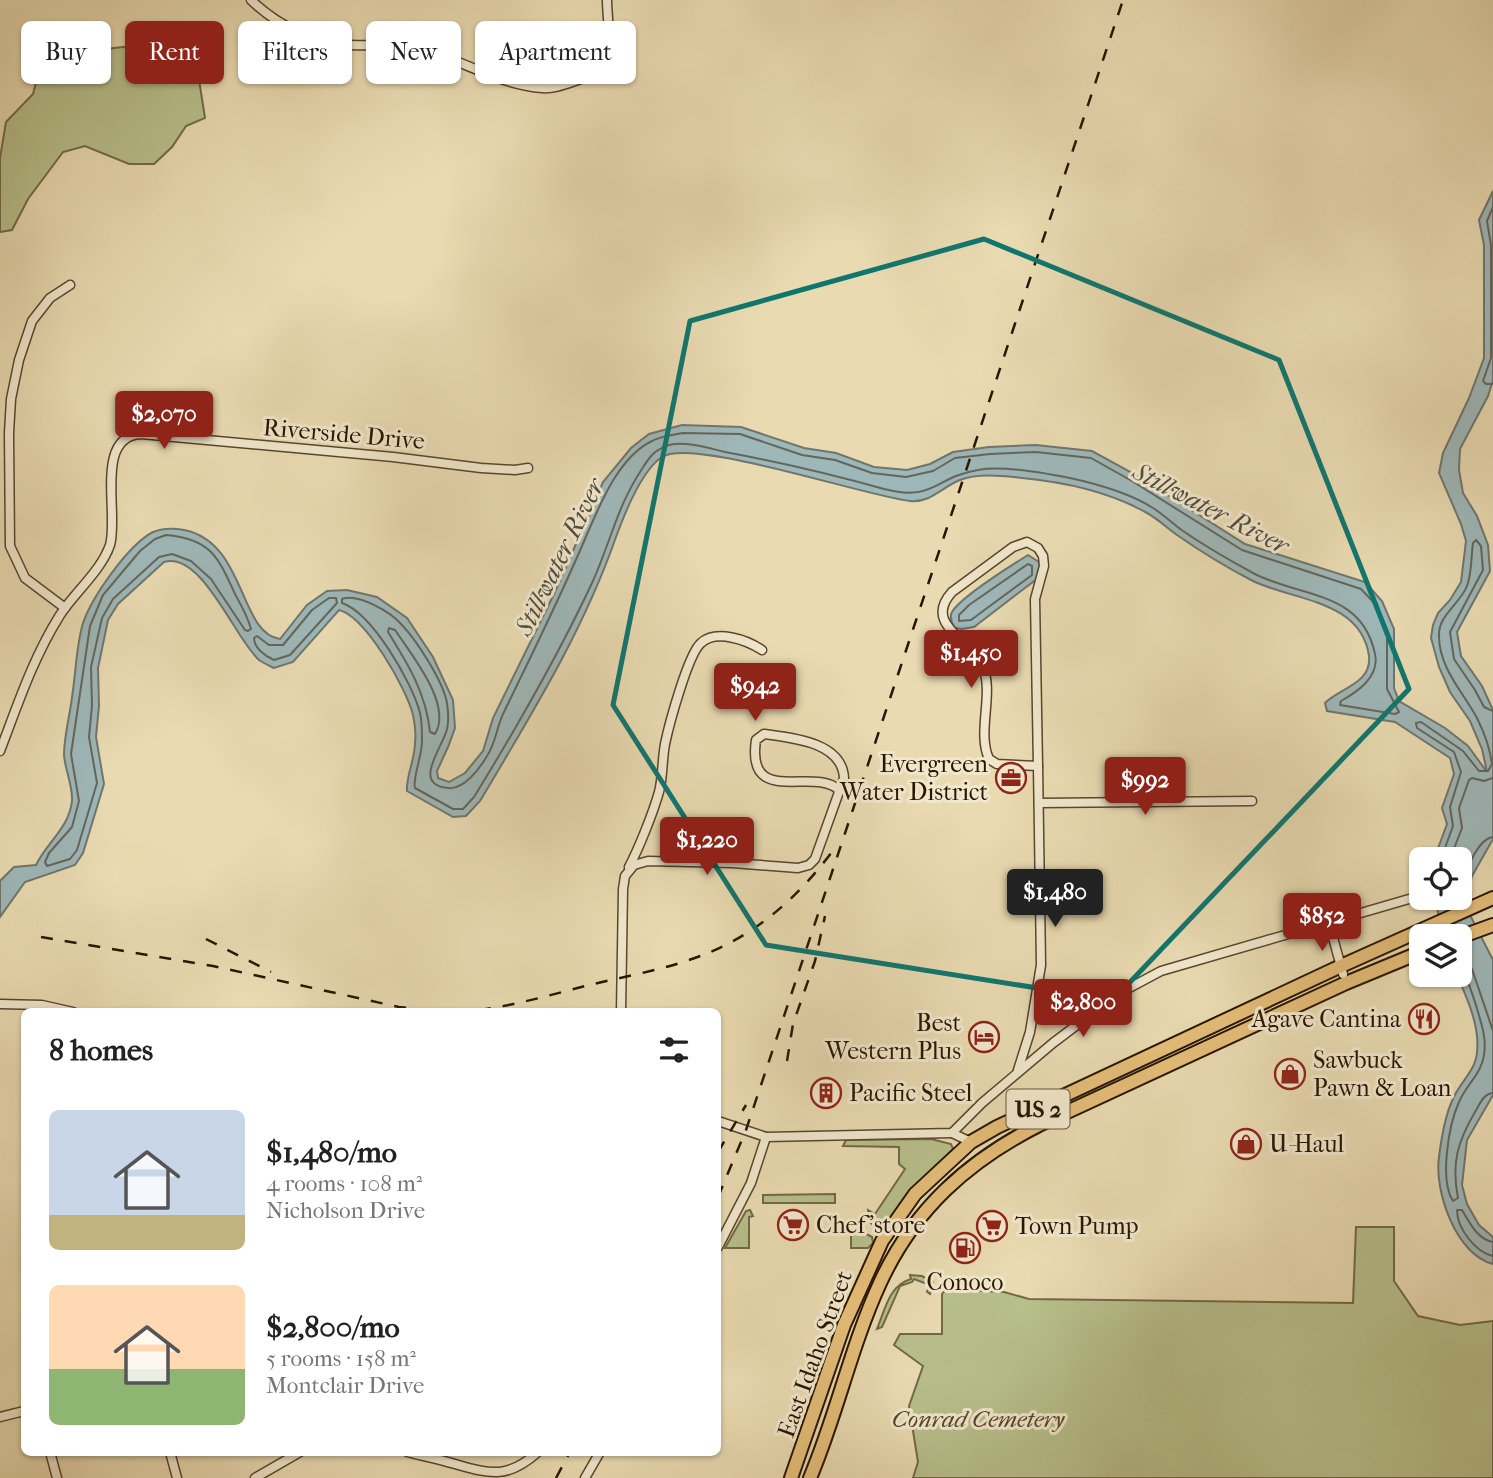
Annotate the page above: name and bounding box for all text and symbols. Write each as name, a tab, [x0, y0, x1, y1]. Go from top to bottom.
chip: Buy	[21, 21, 111, 84]
chip: Rent	[125, 21, 224, 84]
chip: Filters	[238, 21, 352, 84]
chip: New	[366, 21, 461, 84]
chip: Apartment	[475, 21, 636, 84]
pin: $2,070	[107, 392, 221, 451]
text: $2,070	[131, 400, 197, 427]
street label: Riverside Drive	[262, 413, 426, 455]
water label: Stillwater River	[1127, 455, 1296, 562]
water label: Stillwater River	[508, 471, 612, 642]
pin: $1,450	[914, 630, 1028, 690]
text: $1,450	[940, 639, 1002, 666]
pin: $942	[714, 664, 796, 723]
text: $942	[730, 672, 780, 699]
place label: Evergreen Water District	[839, 750, 988, 806]
pin: $992	[1104, 758, 1186, 817]
office icon: Evergreen Water District	[994, 761, 1028, 795]
text: $992	[1121, 766, 1169, 793]
pin: $1,220	[650, 818, 764, 877]
text: $1,220	[676, 826, 738, 853]
map controls	[1409, 847, 1472, 987]
button: locate	[1409, 847, 1472, 910]
pin: $1,480	[998, 870, 1112, 929]
text: $1,480	[1023, 878, 1087, 905]
pin: $852	[1281, 894, 1363, 953]
text: $852	[1299, 902, 1345, 929]
button: layers	[1409, 924, 1472, 987]
pin: $2,800	[1026, 979, 1140, 1039]
text: $2,800	[1050, 988, 1116, 1015]
restaurant icon: Agave Cantina	[1407, 1002, 1441, 1036]
place label: Agave Cantina	[1251, 1005, 1402, 1033]
place label: Best Western Plus	[824, 1009, 961, 1065]
hotel icon: Best Western Plus	[967, 1020, 1001, 1054]
icon: filters	[655, 1031, 693, 1069]
text: 8 homes	[49, 1033, 153, 1068]
place label: Sawbuck Pawn & Loan	[1313, 1046, 1452, 1102]
shop icon: Sawbuck Pawn & Loan	[1273, 1057, 1307, 1091]
building icon: Pacific Steel	[809, 1076, 843, 1110]
place label: Pacific Steel	[849, 1079, 973, 1107]
road number: US 2	[1006, 1090, 1070, 1128]
shop icon: U-Haul	[1229, 1127, 1263, 1161]
place label: U-Haul	[1269, 1130, 1344, 1158]
text: $1,480/mo	[266, 1135, 397, 1170]
icon: home	[105, 1138, 189, 1222]
text: 4 rooms · 108 m²	[266, 1170, 422, 1197]
text: Nicholson Drive	[266, 1197, 425, 1224]
supermarket icon: Chef'store	[776, 1208, 810, 1242]
supermarket icon: Town Pump	[975, 1209, 1009, 1243]
place label: Chef'store	[816, 1211, 925, 1239]
place label: Town Pump	[1015, 1212, 1139, 1240]
fuel station icon: Conoco	[948, 1231, 982, 1265]
street label: East Idaho Street	[772, 1266, 858, 1441]
place label: Conoco	[927, 1268, 1003, 1296]
text: $2,800/mo	[266, 1310, 400, 1345]
icon: home	[105, 1313, 189, 1397]
text: 5 rooms · 158 m²	[266, 1345, 416, 1372]
text: Montclair Drive	[266, 1372, 424, 1399]
park label: Conrad Cemetery	[892, 1405, 1065, 1433]

